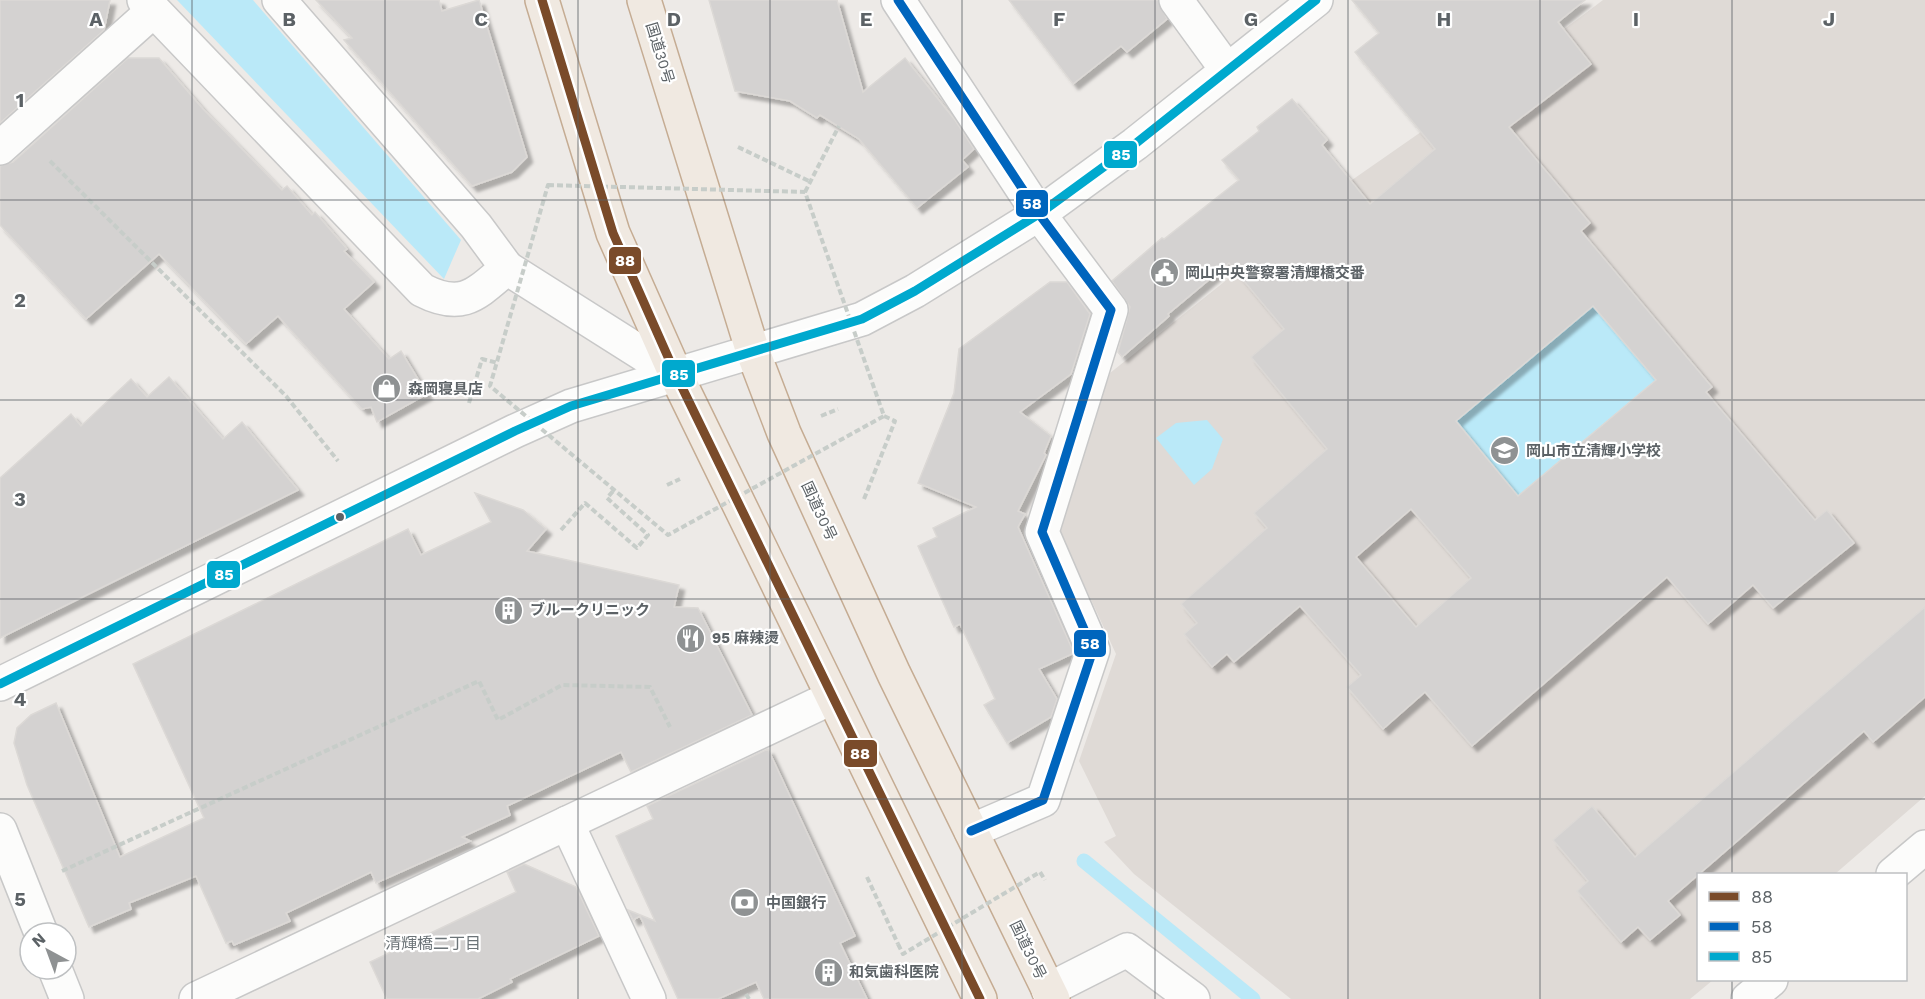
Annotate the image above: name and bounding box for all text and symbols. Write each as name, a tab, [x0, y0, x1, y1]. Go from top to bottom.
text: A	[89, 7, 103, 31]
text: B	[282, 7, 296, 31]
text: C	[474, 7, 488, 31]
text: D	[667, 7, 681, 31]
text: E	[860, 7, 872, 31]
text: F	[1053, 7, 1065, 31]
text: G	[1244, 7, 1258, 31]
text: H	[1437, 7, 1451, 31]
text: I	[1633, 7, 1639, 31]
text: J	[1823, 7, 1835, 31]
street label: 国道30号	[642, 20, 678, 86]
text: 1	[16, 88, 24, 112]
line badge: 85	[1103, 140, 1138, 169]
text: 85	[1111, 145, 1131, 164]
line badge: 58	[1015, 189, 1049, 218]
text: 58	[1022, 194, 1042, 213]
line badge: 88	[608, 246, 642, 275]
text: 88	[615, 251, 635, 270]
public building icon: 岡山中央警察署清輝橋交番	[1148, 257, 1180, 289]
place label: 岡山中央警察署清輝橋交番	[1185, 264, 1365, 282]
text: 2	[14, 288, 26, 312]
line badge: 85	[661, 359, 696, 388]
text: 85	[669, 365, 689, 384]
shop icon: 森岡寝具店	[371, 373, 403, 405]
place label: 森岡寝具店	[408, 380, 483, 398]
school or university icon: 岡山市立清輝小学校	[1489, 435, 1521, 467]
place label: 岡山市立清輝小学校	[1526, 442, 1661, 460]
street label: 国道30号	[798, 479, 840, 543]
text: 3	[14, 487, 26, 511]
unlabelled marker	[334, 511, 346, 523]
line badge: 85	[206, 560, 241, 589]
text: 85	[214, 565, 234, 584]
building icon: ブルークリニック	[493, 594, 525, 626]
place label: ブルークリニック	[530, 601, 650, 619]
restaurant icon: 95 麻辣燙	[675, 622, 707, 654]
place label: 95 麻辣燙	[712, 629, 779, 647]
line badge: 58	[1073, 629, 1107, 658]
text: 58	[1080, 634, 1100, 653]
text: 4	[14, 687, 27, 711]
line badge: 88	[843, 739, 878, 768]
text: 88	[850, 744, 870, 763]
legend	[1697, 873, 1907, 981]
text: 88	[1751, 886, 1773, 907]
text: 5	[14, 887, 26, 911]
bank icon: 中国銀行	[729, 887, 761, 919]
place label: 中国銀行	[766, 894, 826, 912]
text: 58	[1751, 916, 1773, 937]
street label: 国道30号	[1006, 918, 1050, 982]
north arrow	[18, 921, 78, 981]
text: N	[28, 929, 49, 951]
district label: 清輝橋二丁目	[385, 934, 481, 953]
text: 85	[1751, 946, 1773, 967]
building icon: 和気歯科医院	[812, 956, 844, 988]
place label: 和気歯科医院	[849, 963, 939, 981]

